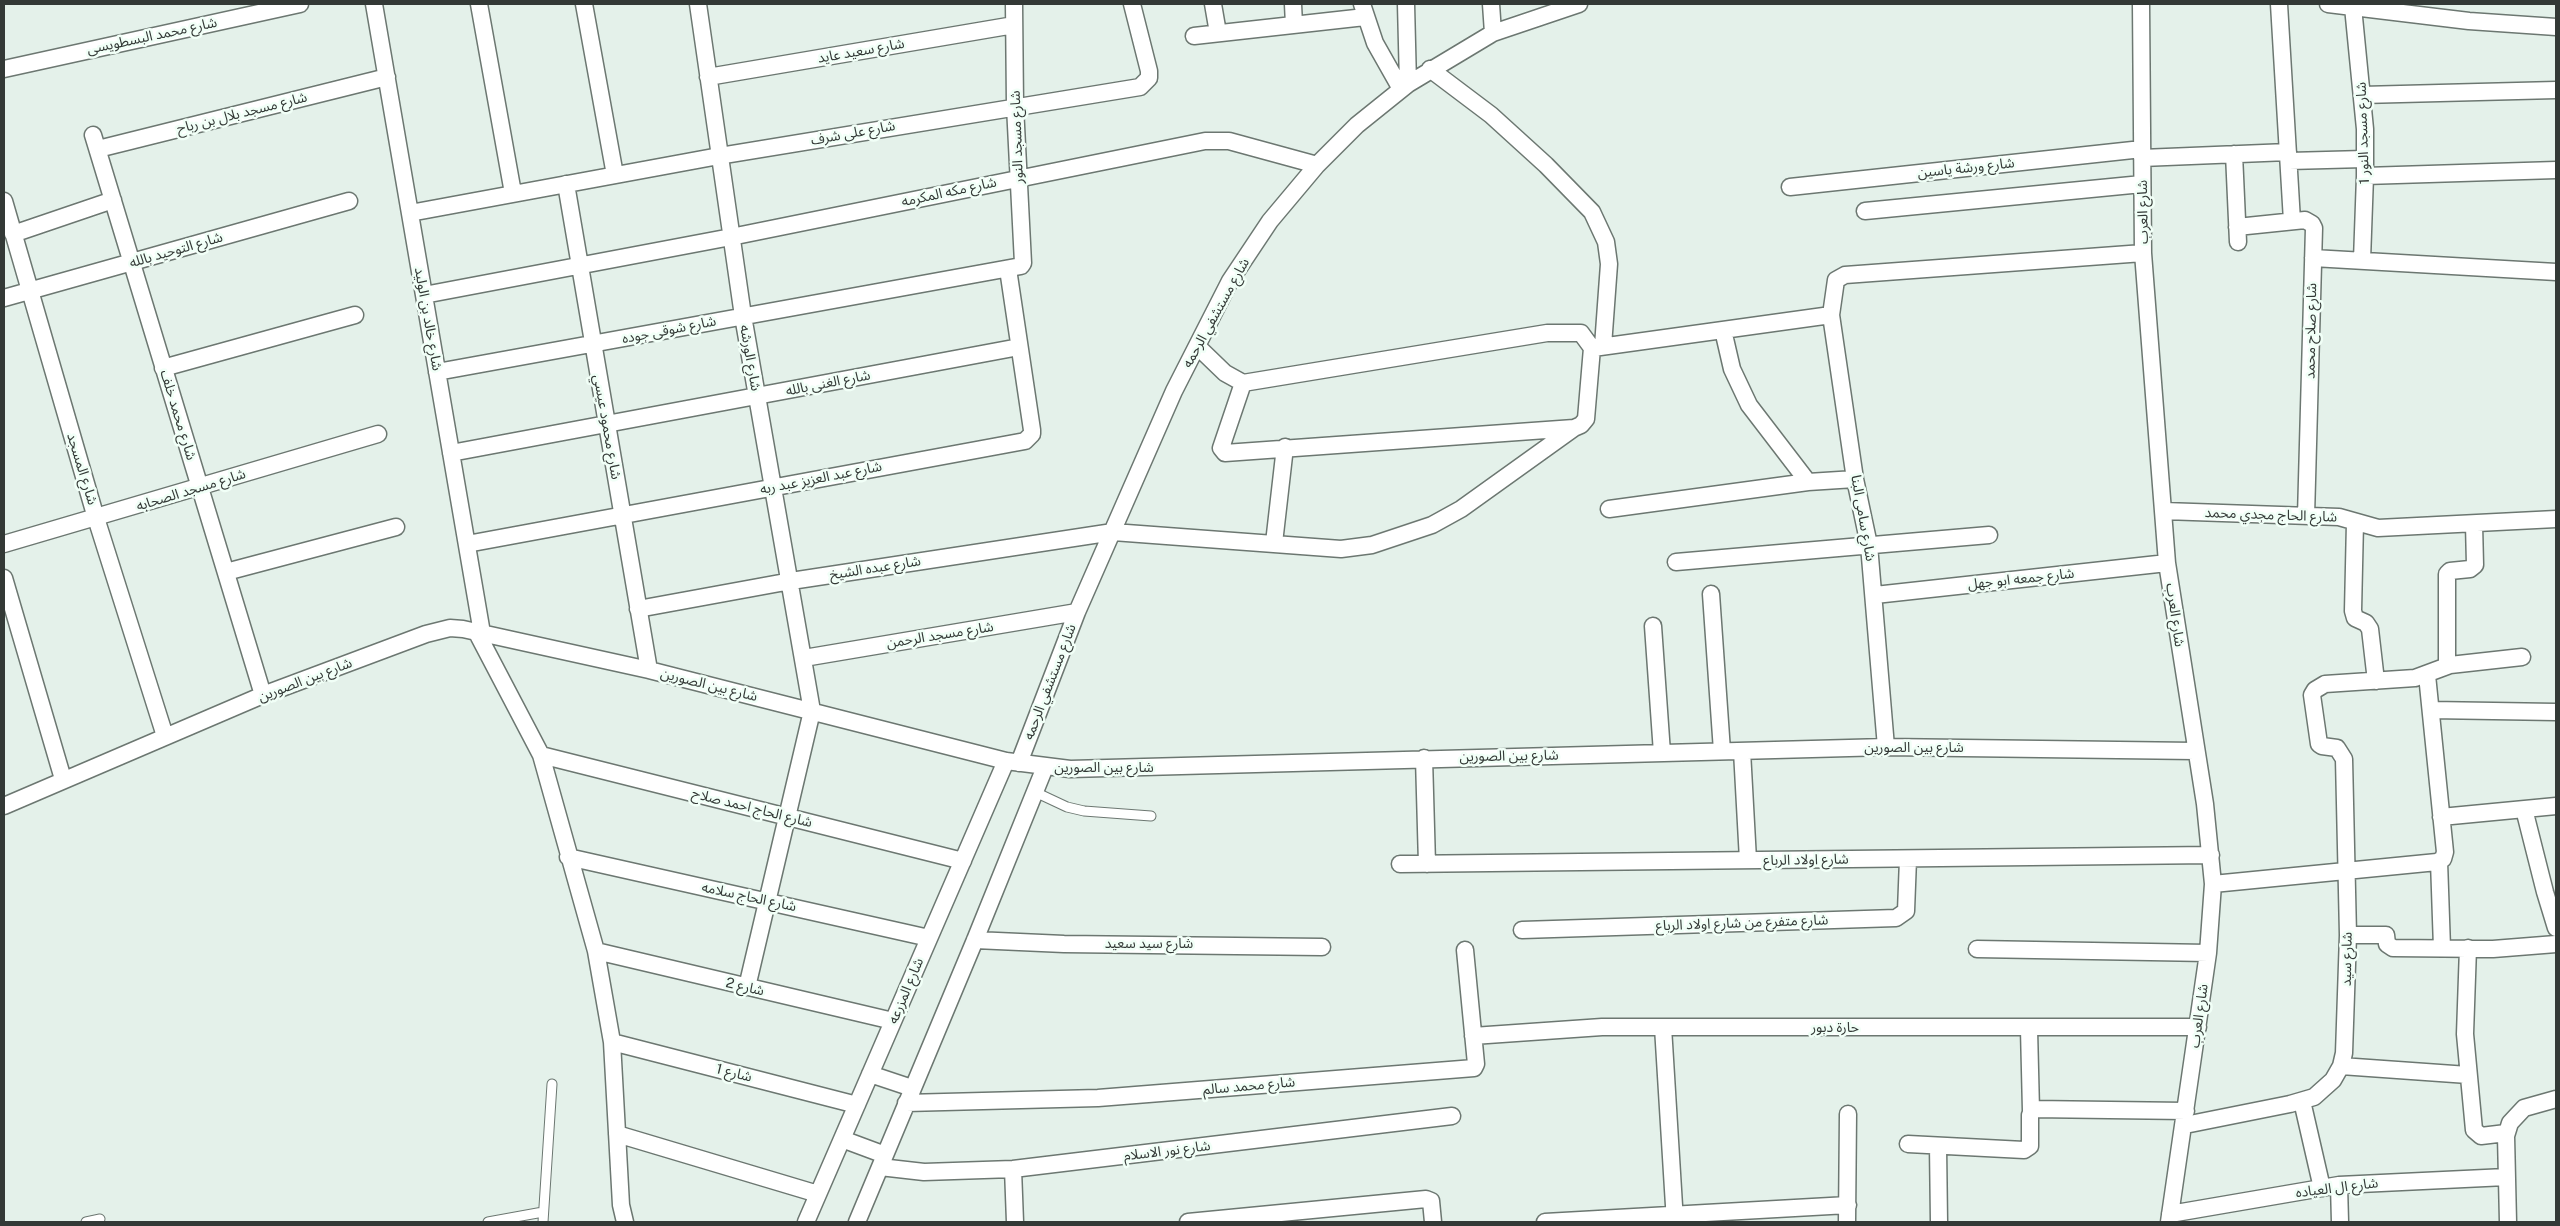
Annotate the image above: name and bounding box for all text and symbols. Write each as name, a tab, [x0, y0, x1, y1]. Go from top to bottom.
street label: شارع محمد البسطويسى	[85, 14, 219, 58]
street label: شارع سعيد عايد	[816, 35, 906, 67]
street label: شارع مسجد النور 1	[2353, 82, 2373, 184]
street label: شارع مسجد بلال بن رباح	[175, 89, 309, 137]
street label: شارع مسجد النور	[1007, 90, 1027, 184]
street label: شارع على شرف	[809, 117, 897, 149]
street label: شارع ورشة ياسين	[1917, 155, 2015, 181]
street label: شارع مكه المكرمه	[900, 174, 998, 210]
street label: شارع العرب	[2134, 180, 2152, 244]
street label: شارع التوحيد بالله	[127, 229, 225, 271]
street label: شارع مستشفي الرحمه	[1179, 255, 1253, 371]
street label: شارع خالد بن الوليد	[411, 266, 445, 372]
street label: شارع صلاح محمد	[2302, 283, 2320, 379]
street label: شارع شوقى جوده	[621, 313, 717, 347]
street label: شارع الورشه	[736, 324, 764, 392]
street label: شارع الغنى بالله	[784, 367, 872, 399]
street label: شارع محمد خلف	[156, 368, 200, 462]
street label: شارع محمود عيسي	[590, 373, 624, 481]
street label: شارع المسجد	[63, 431, 101, 507]
street label: شارع عبد العزيز عبد ربه	[759, 458, 883, 498]
street label: شارع مسجد الصحابه	[134, 465, 248, 515]
street label: شارع سامى البنا	[1847, 473, 1879, 563]
street label: شارع الحاج مجدي محمد	[2204, 504, 2338, 526]
street label: شارع عبده الشيخ	[828, 552, 922, 584]
street label: شارع جمعه ابو جهل	[1967, 565, 2075, 593]
street label: شارع العرب	[2162, 582, 2188, 648]
street label: شارع مسجد الرحمن	[885, 618, 995, 652]
street label: شارع مستشفي الرحمه	[1020, 622, 1080, 742]
street label: شارع بين الصورين	[256, 654, 354, 706]
street label: شارع بين الصورين	[659, 665, 759, 705]
street label: شارع بين الصورين	[1864, 740, 1964, 756]
street label: شارع بين الصورين	[1459, 747, 1559, 765]
street label: شارع بين الصورين	[1054, 760, 1154, 776]
street label: شارع الحاج احمد صلاح	[690, 785, 814, 831]
street label: شارع اولاد الرباع	[1763, 851, 1849, 869]
street label: شارع الحاج سلامه	[700, 879, 798, 915]
street label: شارع متفرع من شارع اولاد الرباع	[1655, 912, 1829, 934]
street label: شارع سيد	[2338, 932, 2356, 986]
street label: شارع سيد سعيد	[1105, 936, 1193, 952]
street label: شارع المزرعه	[885, 956, 927, 1026]
street label: شارع 2	[724, 974, 766, 1000]
street label: شارع العرب	[2186, 983, 2212, 1049]
street label: حارة دبور	[1811, 1020, 1859, 1036]
street label: شارع 1	[714, 1060, 754, 1086]
street label: شارع محمد سالم	[1202, 1074, 1296, 1098]
street label: شارع نور الاسلام	[1123, 1137, 1211, 1165]
street label: شارع ال العياده	[2295, 1175, 2379, 1201]

